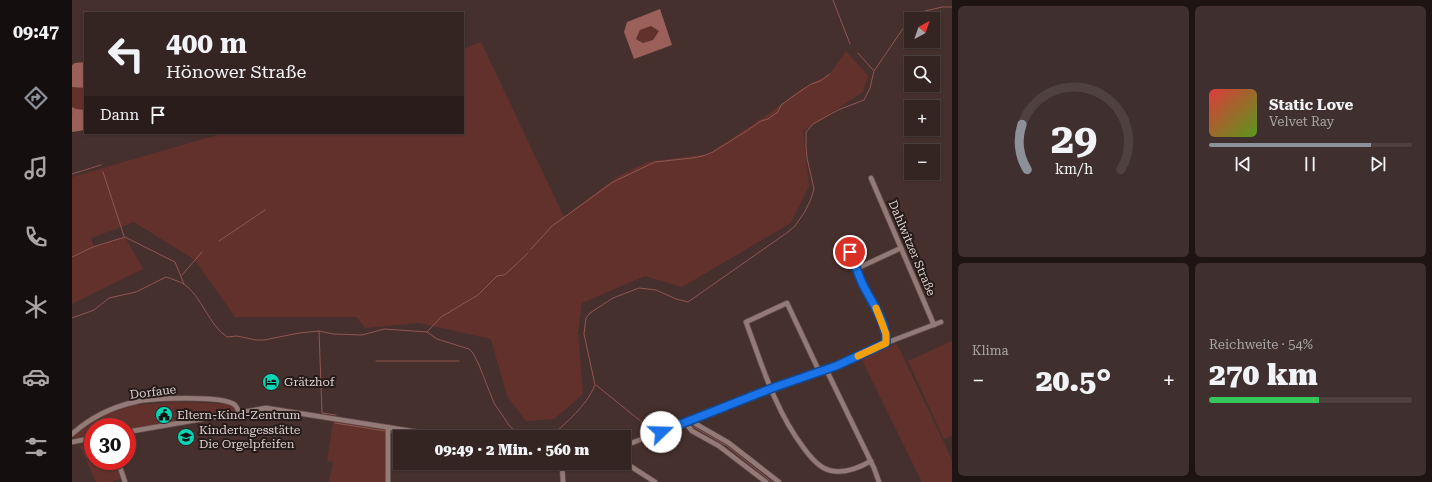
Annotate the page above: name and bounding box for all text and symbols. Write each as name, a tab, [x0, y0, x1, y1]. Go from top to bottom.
north arrow	[904, 12, 940, 48]
map controls	[904, 12, 940, 180]
text: 09:47	[13, 21, 59, 42]
text: 400 m	[166, 27, 247, 60]
icon: left	[100, 28, 152, 80]
button: search	[904, 56, 940, 92]
text: Hönower Straße	[166, 61, 306, 82]
icon: directions	[22, 84, 50, 112]
text: Static Love	[1269, 96, 1353, 114]
button: +	[904, 100, 940, 136]
icon: arrive	[147, 104, 169, 126]
text: Dann	[100, 106, 139, 124]
text: 29	[1050, 113, 1097, 162]
text: Velvet Ray	[1269, 114, 1334, 129]
button: −	[904, 144, 940, 180]
icon: previous	[1232, 153, 1254, 175]
icon: pause	[1299, 153, 1321, 175]
icon: next	[1367, 153, 1389, 175]
icon: music	[22, 154, 50, 182]
text: km/h	[1054, 160, 1093, 176]
street label: Dahlwitzer Straße	[885, 198, 939, 298]
icon: phone	[22, 223, 50, 251]
pin	[833, 235, 867, 269]
icon: arrive	[839, 241, 861, 263]
icon: climate	[22, 293, 50, 321]
text: Reichweite · 54%	[1209, 337, 1313, 352]
text: Klima	[972, 343, 1009, 358]
text: 270 km	[1209, 357, 1318, 392]
icon: car	[22, 363, 50, 391]
text: 20.5°	[1036, 363, 1111, 398]
text: −	[972, 368, 984, 393]
text: +	[1163, 368, 1175, 393]
hotel icon: Grätzhof	[261, 372, 281, 392]
place label: Grätzhof	[284, 375, 335, 389]
street label: Dorfaue	[129, 382, 177, 402]
public building icon: Eltern-Kind-Zentrum	[154, 405, 174, 425]
place label: Eltern-Kind-Zentrum	[177, 408, 300, 422]
position arrow	[640, 411, 682, 453]
speed limit sign: 30	[84, 418, 136, 470]
place label: Kindertagesstätte Die Orgelpfeifen	[199, 423, 301, 451]
school or university icon: Kindertagesstätte Die Orgelpfeifen	[176, 427, 196, 447]
icon: filters	[22, 433, 50, 461]
text: 09:49 · 2 Min. · 560 m	[435, 441, 589, 459]

